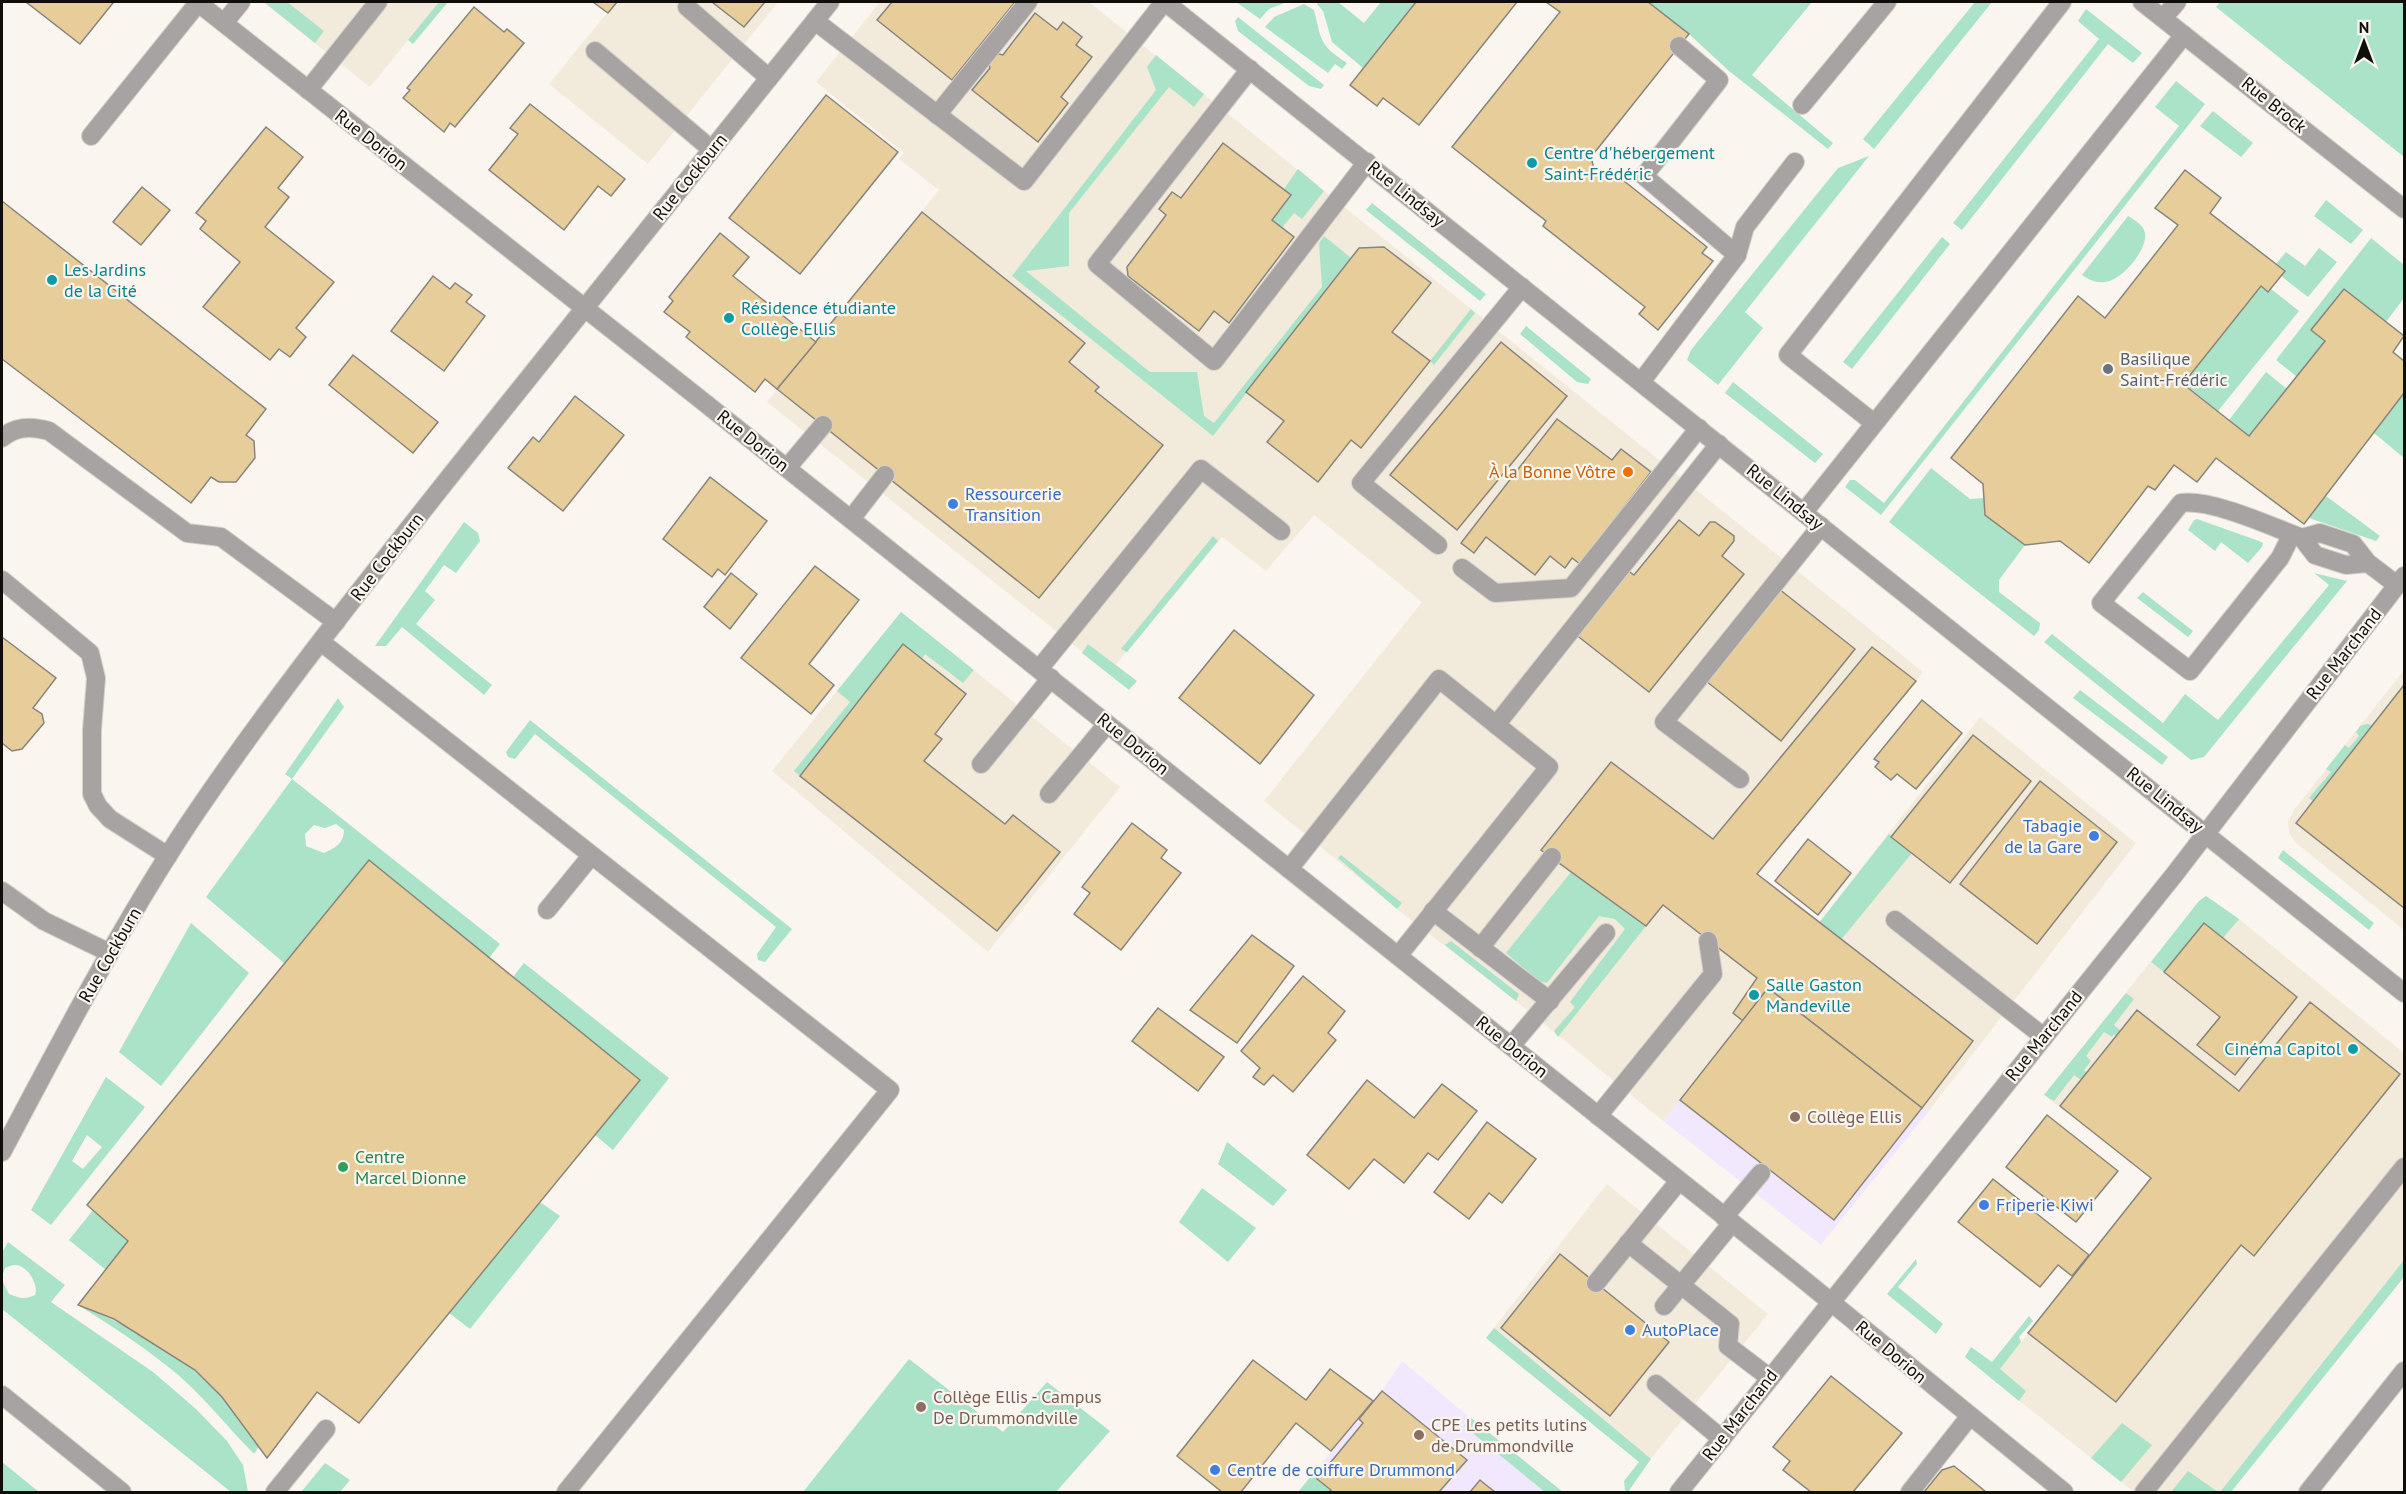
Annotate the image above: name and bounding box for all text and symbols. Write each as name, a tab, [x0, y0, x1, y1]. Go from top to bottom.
north arrow	[2334, 12, 2394, 72]
text: N	[2359, 17, 2369, 37]
street label: Rue Brock	[2237, 71, 2312, 138]
street label: Rue Dorion	[330, 104, 412, 175]
street label: Rue Cockburn	[647, 128, 732, 225]
place label: Centre d'hébergement Saint-Frédéric	[1544, 141, 1715, 185]
street label: Rue Lindsay	[1363, 155, 1450, 232]
marker: Centre d'hébergement Saint-Frédéric	[1525, 156, 1539, 170]
place label: Les Jardins de la Cité	[64, 258, 146, 302]
marker: Les Jardins de la Cité	[45, 273, 59, 287]
place label: Résidence étudiante Collège Ellis	[741, 296, 896, 340]
marker: Résidence étudiante Collège Ellis	[722, 311, 736, 325]
place label: Basilique Saint-Frédéric	[2120, 347, 2228, 391]
marker: Basilique Saint-Frédéric	[2101, 362, 2115, 376]
street label: Rue Dorion	[713, 405, 794, 477]
street label: Rue Lindsay	[1742, 458, 1829, 535]
place label: À la Bonne Vôtre	[1489, 460, 1616, 483]
marker: À la Bonne Vôtre	[1621, 465, 1635, 479]
place label: Ressourcerie Transition	[965, 482, 1062, 526]
marker: Ressourcerie Transition	[946, 497, 960, 511]
street label: Rue Cockburn	[345, 508, 428, 605]
street label: Rue Marchand	[2301, 603, 2386, 704]
street label: Rue Dorion	[1093, 708, 1174, 780]
street label: Rue Lindsay	[2122, 761, 2209, 838]
place label: Tabagie de la Gare	[2004, 814, 2082, 858]
marker: Tabagie de la Gare	[2087, 829, 2101, 843]
street label: Rue Cockburn	[73, 903, 146, 1006]
place label: Salle Gaston Mandeville	[1766, 973, 1862, 1017]
street label: Rue Marchand	[2000, 986, 2087, 1086]
marker: Salle Gaston Mandeville	[1747, 988, 1761, 1002]
street label: Rue Dorion	[1472, 1011, 1553, 1083]
place label: Cinéma Capitol	[2224, 1037, 2342, 1060]
marker: Cinéma Capitol	[2346, 1042, 2360, 1056]
place label: Collège Ellis	[1807, 1105, 1902, 1128]
marker: Collège Ellis	[1788, 1110, 1802, 1124]
place label: Centre Marcel Dionne	[355, 1145, 466, 1189]
marker: Centre Marcel Dionne	[336, 1160, 350, 1174]
place label: Friperie Kiwi	[1996, 1193, 2094, 1216]
marker: Friperie Kiwi	[1977, 1198, 1991, 1212]
street label: Rue Dorion	[1851, 1315, 1932, 1388]
place label: AutoPlace	[1642, 1318, 1719, 1341]
marker: AutoPlace	[1623, 1323, 1637, 1337]
street label: Rue Marchand	[1697, 1364, 1782, 1465]
place label: Collège Ellis - Campus De Drummondville	[933, 1385, 1102, 1429]
marker: Collège Ellis - Campus De Drummondville	[914, 1400, 928, 1414]
place label: CPE Les petits lutins de Drummondville	[1431, 1413, 1587, 1457]
marker: CPE Les petits lutins de Drummondville	[1412, 1428, 1426, 1442]
place label: Centre de coiffure Drummond	[1227, 1458, 1455, 1481]
marker: Centre de coiffure Drummond	[1208, 1463, 1222, 1477]

